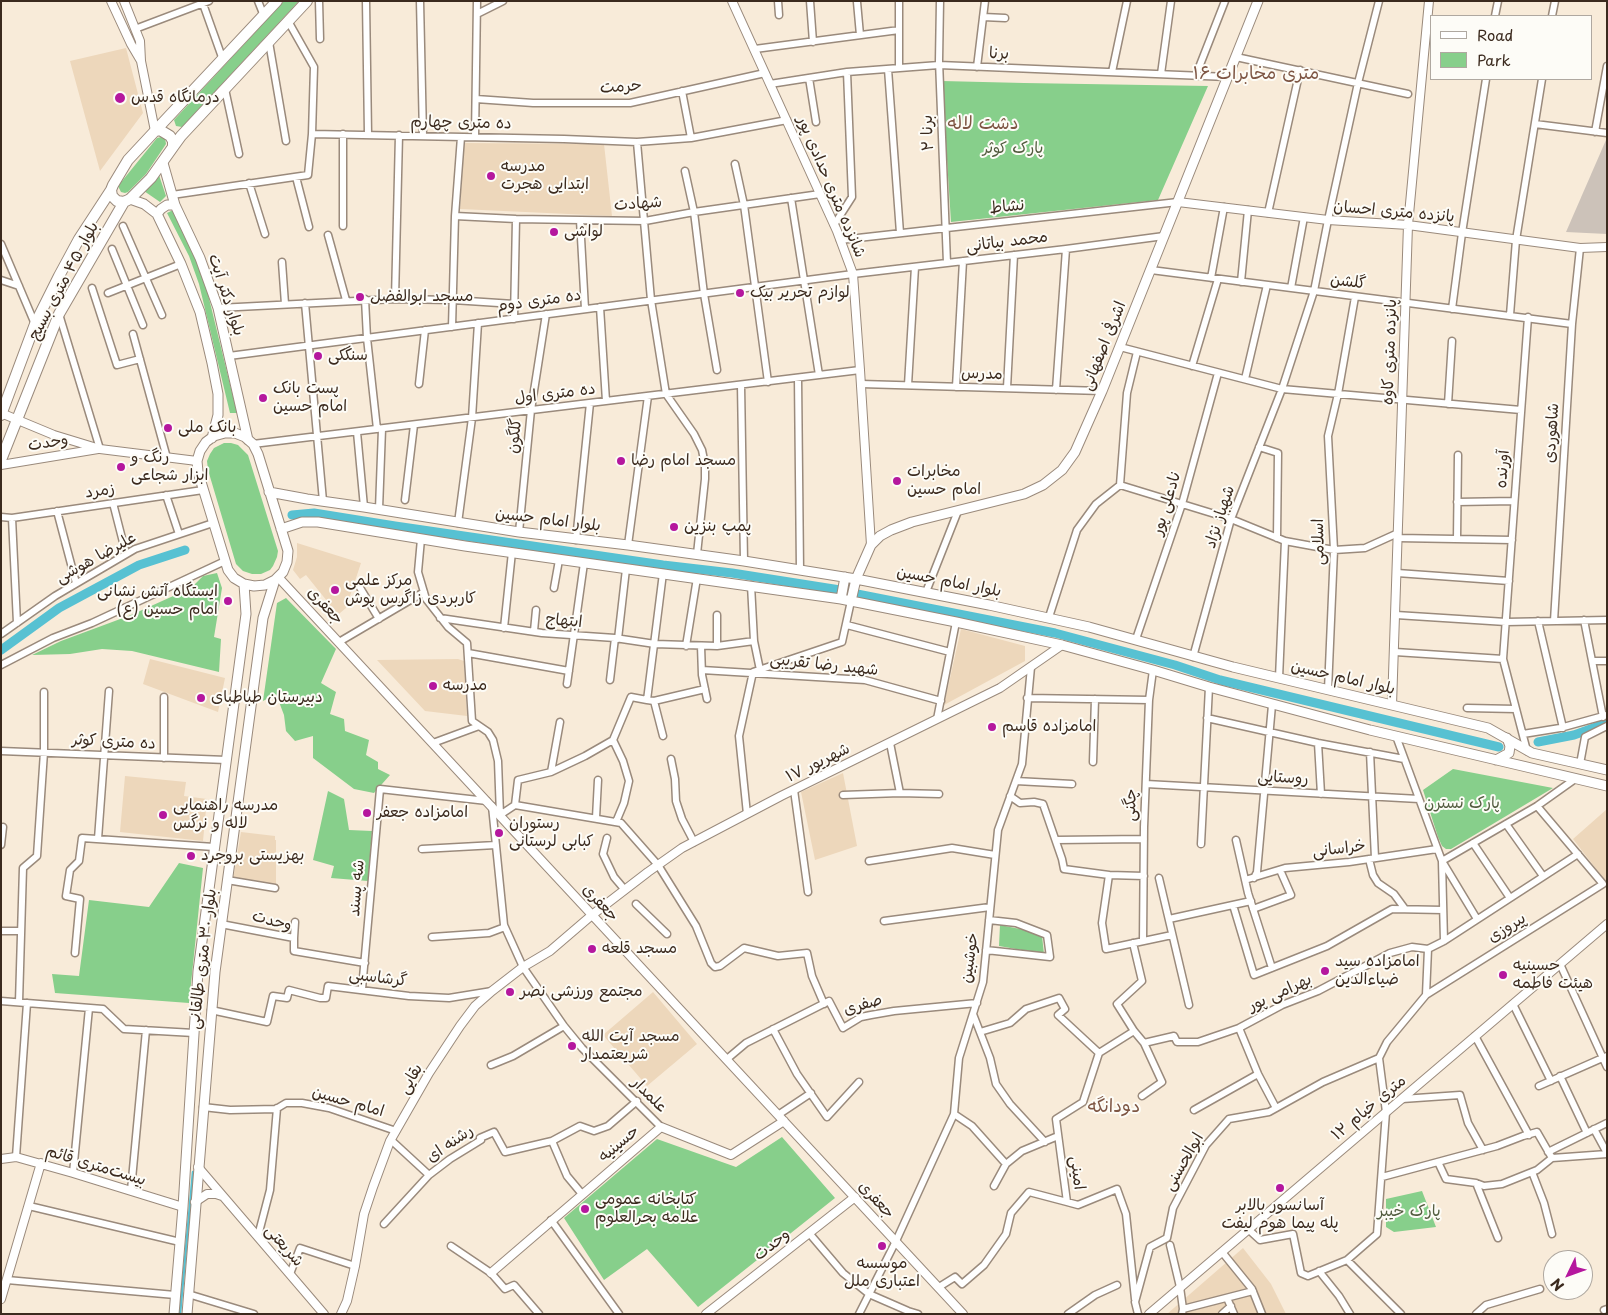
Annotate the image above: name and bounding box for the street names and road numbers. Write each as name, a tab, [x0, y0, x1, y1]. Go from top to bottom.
street label: برنا	[989, 44, 1009, 64]
street label: حرمت	[599, 76, 643, 98]
street label: ده متری چهارم	[410, 113, 512, 133]
street label: شانزده متری حدادی پور	[792, 113, 870, 261]
street label: برنا ۲	[918, 115, 938, 151]
street label: شهادت	[613, 193, 663, 215]
street label: نشاط	[989, 196, 1025, 218]
street label: پانزده متری احسان	[1333, 197, 1455, 227]
street label: بلوار ۴۵ متری بسیج	[25, 219, 103, 343]
street label: محمد بیاتانی	[965, 227, 1049, 257]
street label: بلوار دکتر آیت	[204, 252, 248, 338]
street label: گلشن	[1329, 270, 1367, 294]
street label: ده متری دوم	[496, 286, 582, 316]
street label: اشرفی اصفهانی	[1077, 299, 1131, 393]
street label: پانزده متری کاوه	[1379, 299, 1401, 405]
street label: مدرس	[961, 364, 1003, 384]
street label: ده متری اول	[514, 380, 596, 408]
street label: شاهوردی	[1540, 402, 1564, 464]
street label: گلگون	[504, 417, 526, 455]
street label: وحدت	[26, 430, 70, 456]
street label: آورنده	[1492, 449, 1514, 489]
street label: نادعلی پور	[1148, 469, 1186, 537]
street label: زمرد	[84, 479, 116, 503]
street label: شهباز نژاد	[1201, 483, 1239, 551]
street label: بلوار امام حسین	[494, 504, 602, 536]
street label: اسلامی	[1309, 519, 1329, 565]
street label: علیرضا هوشی	[53, 528, 139, 588]
street label: بلوار امام حسین	[895, 562, 1003, 602]
street label: جعفری	[303, 583, 347, 629]
street label: ابتهاج	[545, 610, 583, 632]
street label: شهید رضا تقریبی	[769, 650, 879, 680]
street label: بلوار امام حسین	[1289, 657, 1397, 699]
street label: ده متری کوثر	[72, 730, 156, 754]
street label: ۱۷ شهریور	[783, 739, 853, 787]
street label: روستایی	[1257, 767, 1309, 789]
street label: چگنی	[1121, 788, 1141, 822]
street label: خراسانی	[1311, 836, 1367, 862]
street label: شه پسند	[345, 859, 369, 917]
street label: جعفری	[578, 880, 622, 926]
street label: بلوار ۳۰ متری طالقانی	[185, 888, 221, 1030]
street label: وحدت	[250, 906, 294, 936]
street label: پیروزی	[1484, 909, 1530, 947]
street label: خوشبین	[957, 931, 983, 985]
street label: گرشاسبی	[348, 965, 408, 991]
street label: بهرامی پور	[1245, 970, 1315, 1016]
street label: صفری	[841, 990, 885, 1020]
street label: بقایی	[395, 1060, 427, 1098]
street label: ۱۲ متری خیام	[1328, 1071, 1410, 1145]
street label: علمدار	[627, 1073, 671, 1117]
street label: امام حسین	[310, 1083, 386, 1121]
street label: رشنه ای	[423, 1121, 477, 1167]
street label: حسینیه	[595, 1122, 643, 1166]
street label: ابوالحسنی	[1160, 1130, 1208, 1194]
street label: بیست‌متری قائم	[44, 1142, 148, 1190]
street label: امینی	[1065, 1155, 1089, 1191]
street label: جعفری	[854, 1177, 898, 1223]
street label: شریعتی	[261, 1221, 307, 1271]
street label: وحدت	[750, 1225, 794, 1265]

